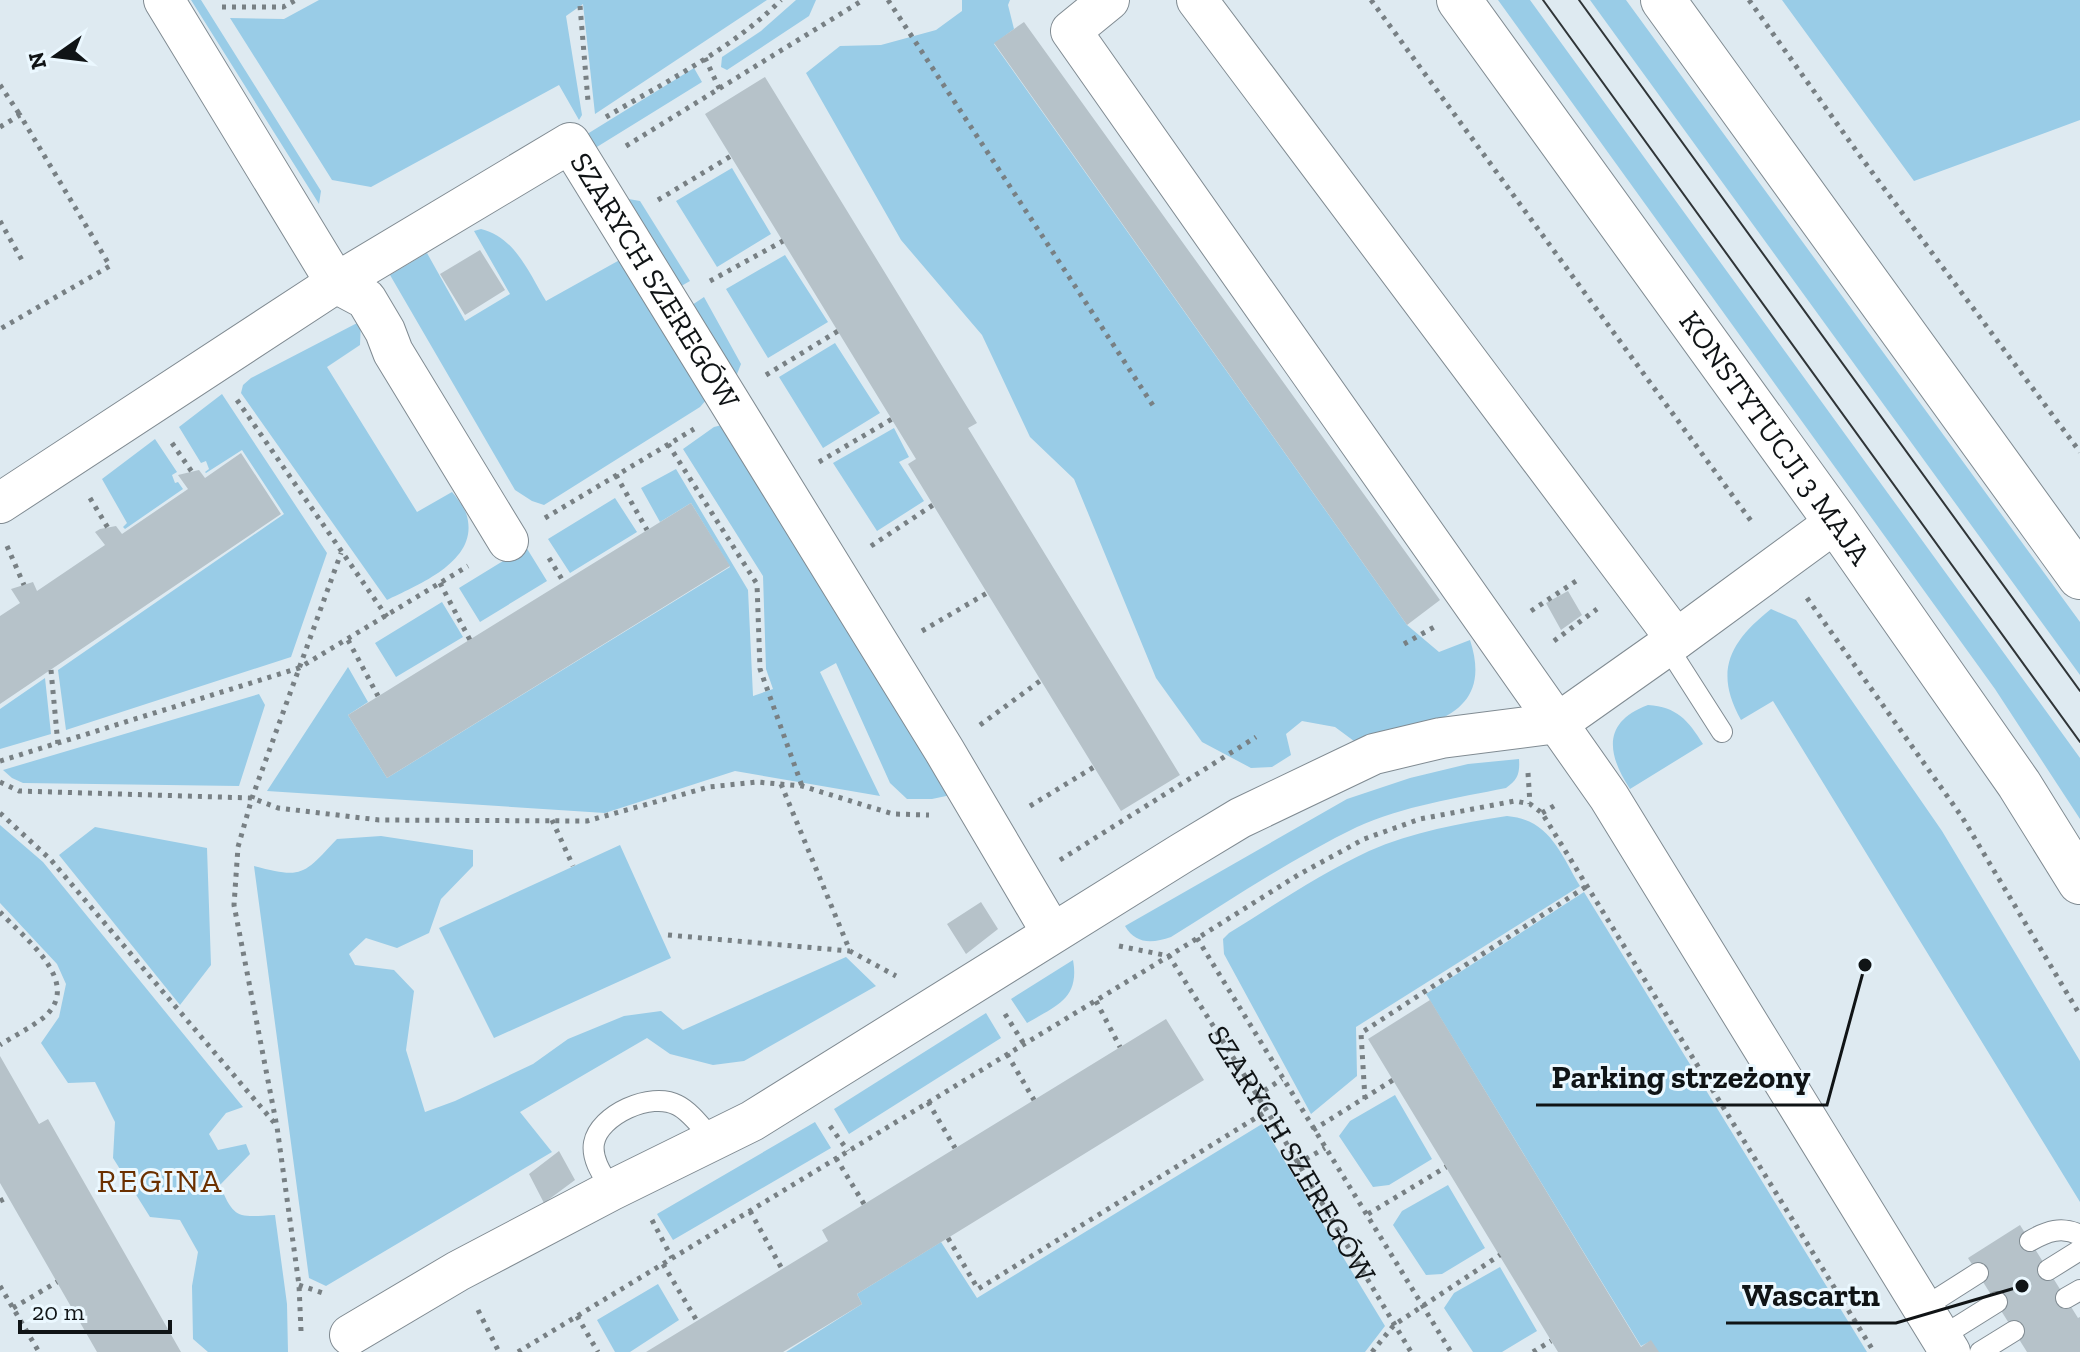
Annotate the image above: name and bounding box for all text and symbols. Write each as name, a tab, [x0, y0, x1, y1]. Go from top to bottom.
north arrow	[16, 16, 96, 96]
text: N	[22, 49, 52, 72]
street label: SZARYCH SZEREGÓW	[562, 146, 747, 415]
street label: KONSTYTUCJI 3 MAJA	[1672, 304, 1879, 572]
street label: SZARYCH SZEREGÓW	[1200, 1019, 1383, 1289]
callout: Parking strzeżony	[1536, 1049, 1827, 1105]
text: Parking strzeżony	[1552, 1058, 1810, 1096]
district label: REGINA	[97, 1162, 223, 1200]
callout: Wascartn	[1726, 1267, 1896, 1323]
text: Wascartn	[1742, 1276, 1880, 1314]
scale bar	[20, 1284, 170, 1334]
text: 20 m	[32, 1297, 85, 1326]

